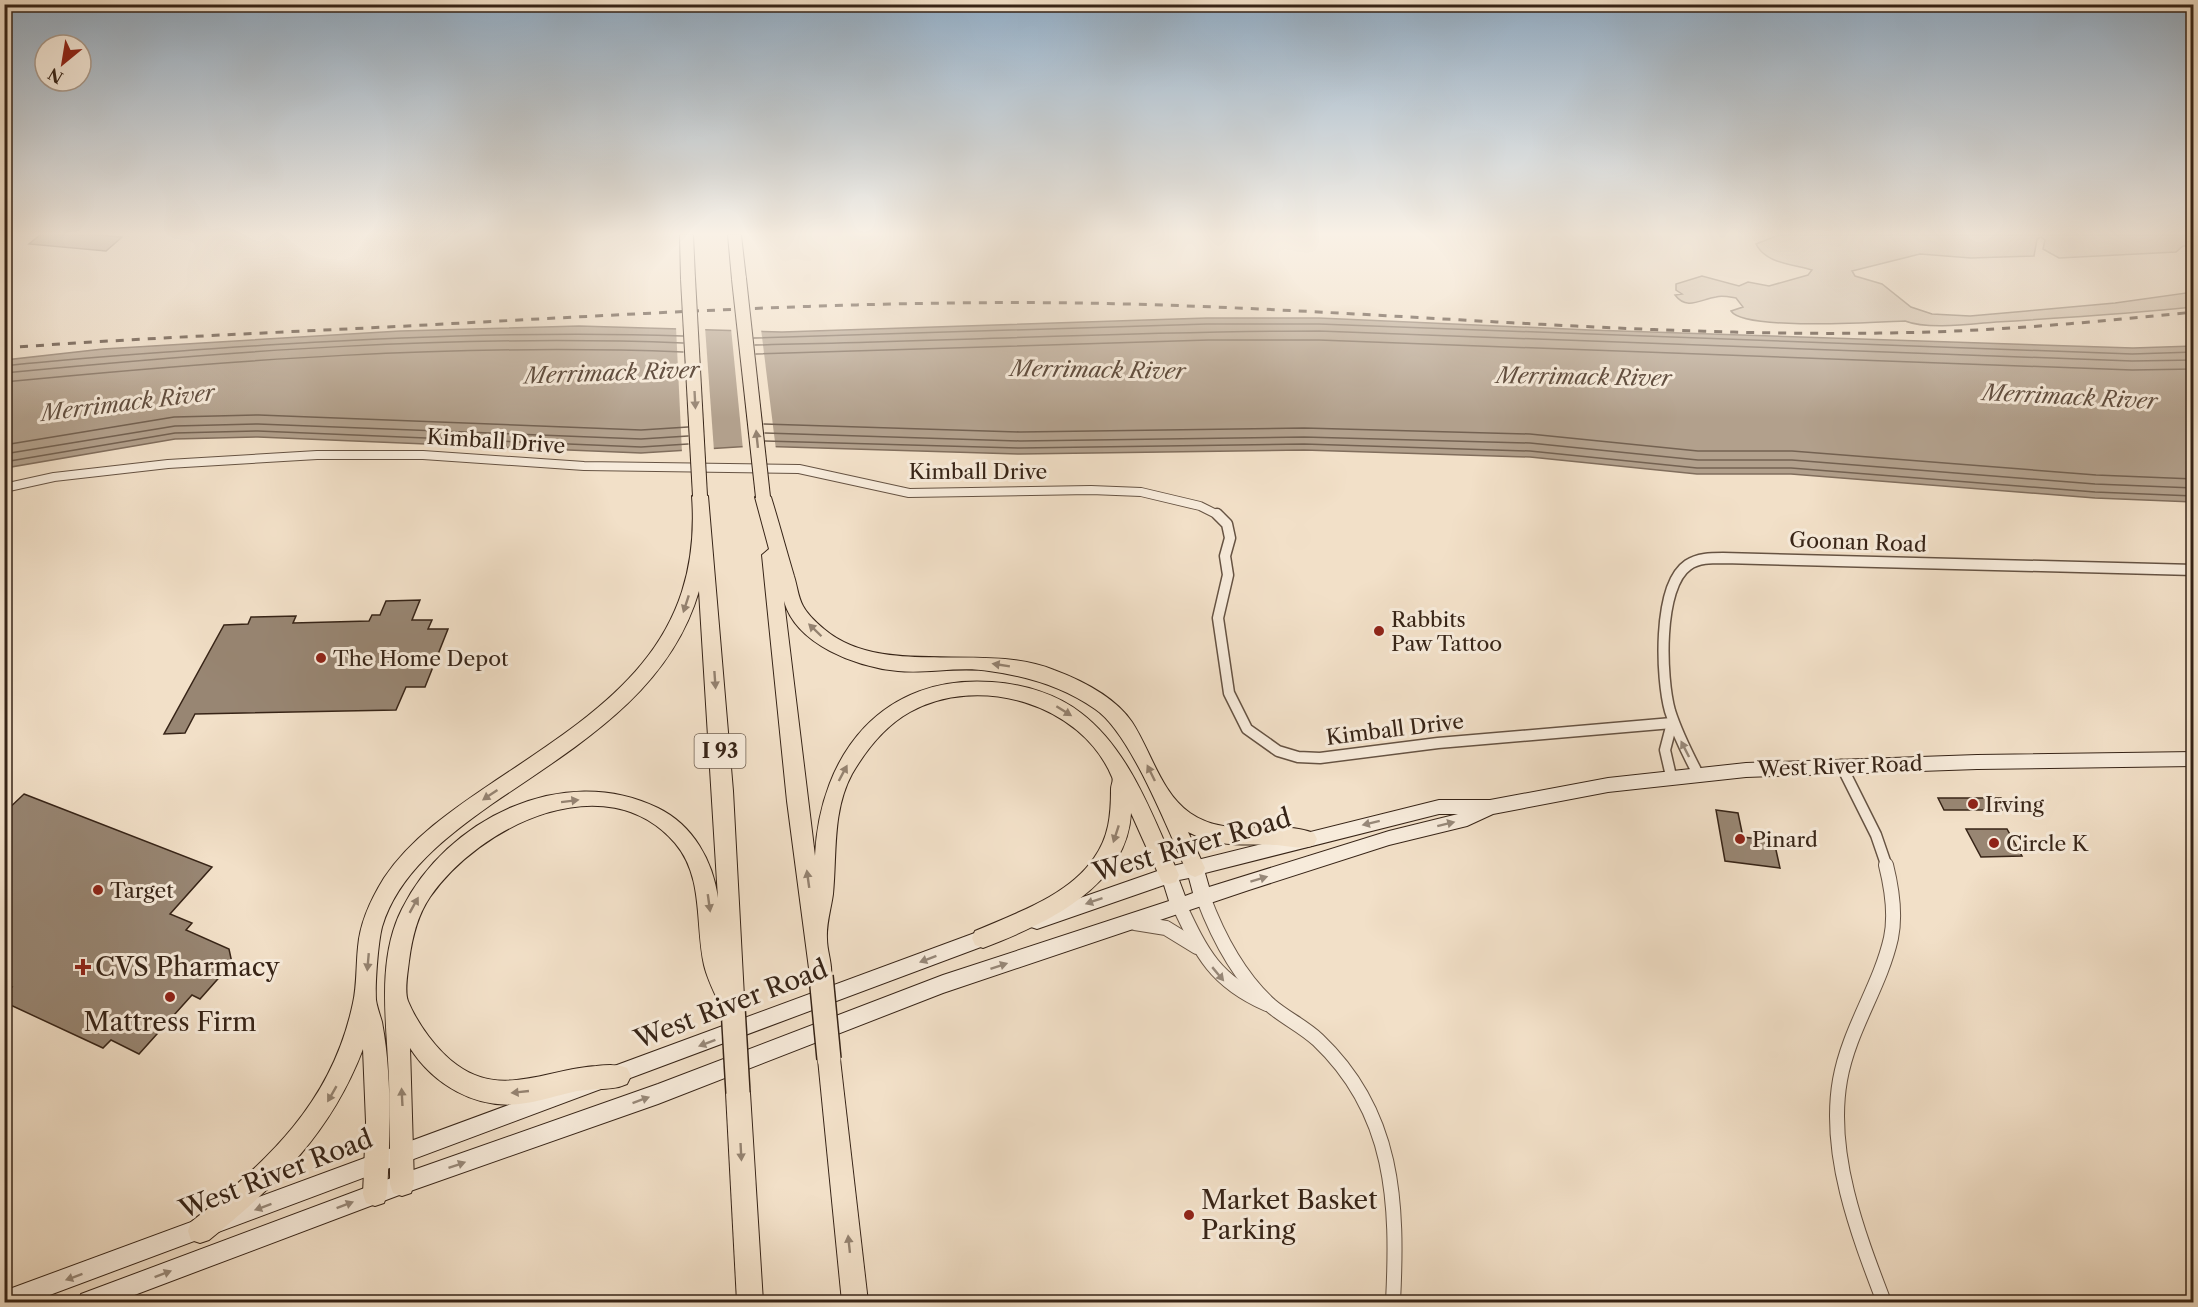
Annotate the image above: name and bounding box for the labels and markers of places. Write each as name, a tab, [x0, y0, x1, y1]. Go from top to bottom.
place label: Rabbits Paw Tattoo	[1391, 607, 1502, 656]
marker: Rabbits Paw Tattoo	[1372, 624, 1386, 638]
place label: The Home Depot	[333, 646, 509, 671]
marker: The Home Depot	[314, 651, 328, 665]
place label: Irving	[1985, 792, 2045, 817]
marker: Irving	[1966, 797, 1980, 811]
place label: Pinard	[1752, 827, 1818, 852]
place label: Circle K	[2006, 831, 2089, 856]
marker: Pinard	[1733, 832, 1747, 846]
marker: Circle K	[1987, 836, 2001, 850]
place label: Target	[110, 878, 174, 903]
marker: Target	[91, 883, 105, 897]
place label: CVS Pharmacy	[95, 951, 280, 983]
marker: CVS Pharmacy	[76, 960, 90, 974]
marker: Mattress Firm	[163, 990, 177, 1004]
place label: Mattress Firm	[84, 1006, 256, 1038]
place label: Market Basket Parking	[1201, 1184, 1378, 1246]
marker: Market Basket Parking	[1182, 1208, 1196, 1222]

